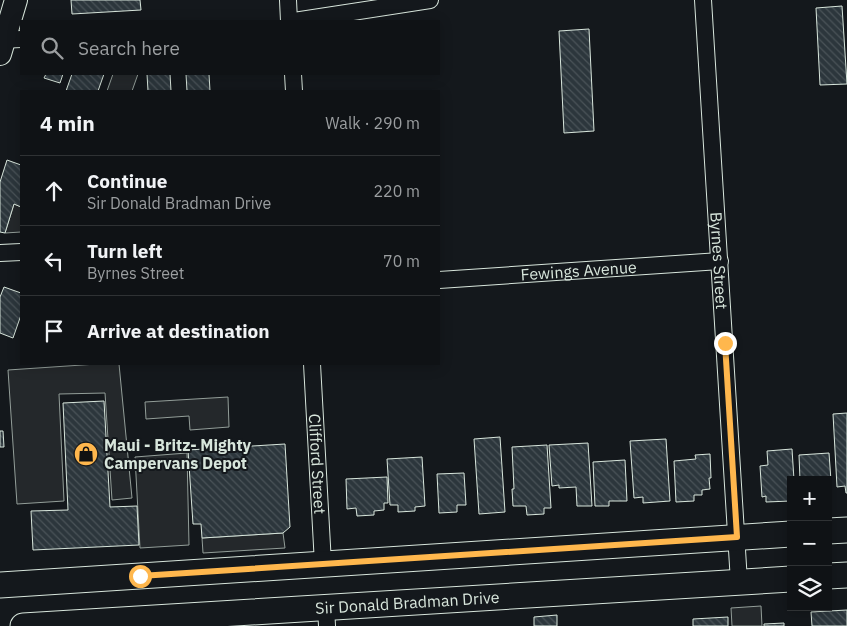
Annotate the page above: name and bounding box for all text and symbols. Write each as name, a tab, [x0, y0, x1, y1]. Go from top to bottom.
search box	[20, 20, 440, 75]
icon: search	[38, 34, 66, 62]
text: Search here	[78, 36, 180, 60]
text: 4 min	[40, 109, 95, 137]
text: Walk · 290 m	[325, 113, 420, 133]
text: Continue	[87, 169, 167, 193]
icon: ahead	[40, 177, 68, 205]
text: 220 m	[373, 181, 420, 201]
text: Sir Donald Bradman Drive	[87, 193, 271, 213]
street label: Byrnes Street	[706, 211, 732, 310]
text: Turn left	[87, 239, 163, 263]
icon: left	[40, 247, 68, 275]
text: 70 m	[383, 251, 420, 271]
street label: Fewings Avenue	[520, 257, 638, 284]
text: Byrnes Street	[87, 263, 184, 283]
icon: arrive	[40, 317, 68, 345]
text: Arrive at destination	[87, 319, 270, 343]
route end	[714, 332, 737, 355]
street label: Clifford Street	[305, 413, 330, 515]
place label: Maui - Britz- Mighty Campervans Depot	[104, 435, 252, 473]
shop icon: Maui - Britz- Mighty Campervans Depot	[73, 441, 99, 467]
map controls	[787, 476, 832, 611]
button: +	[787, 476, 832, 521]
button: −	[787, 521, 832, 566]
route start	[129, 565, 152, 588]
button: layers	[787, 566, 832, 611]
street label: Sir Donald Bradman Drive	[315, 587, 500, 618]

